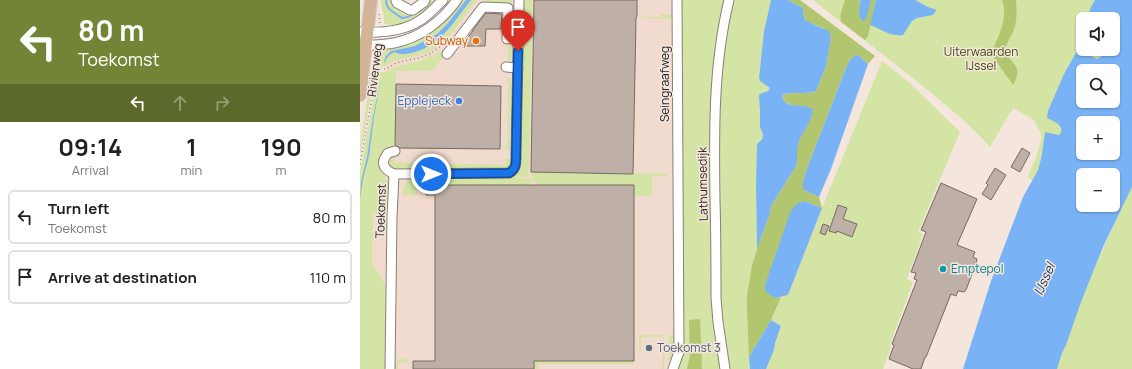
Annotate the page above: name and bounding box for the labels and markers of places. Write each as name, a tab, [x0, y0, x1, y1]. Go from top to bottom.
pin	[501, 10, 535, 51]
place label: Subway	[425, 32, 469, 49]
marker: Subway	[471, 36, 481, 46]
place label: Epplejeck	[398, 92, 452, 109]
marker: Epplejeck	[454, 96, 464, 106]
place label: Emptepol	[951, 260, 1004, 277]
marker: Emptepol	[938, 264, 948, 274]
place label: Toekomst 3	[657, 339, 721, 356]
marker: Toekomst 3	[644, 343, 654, 353]

